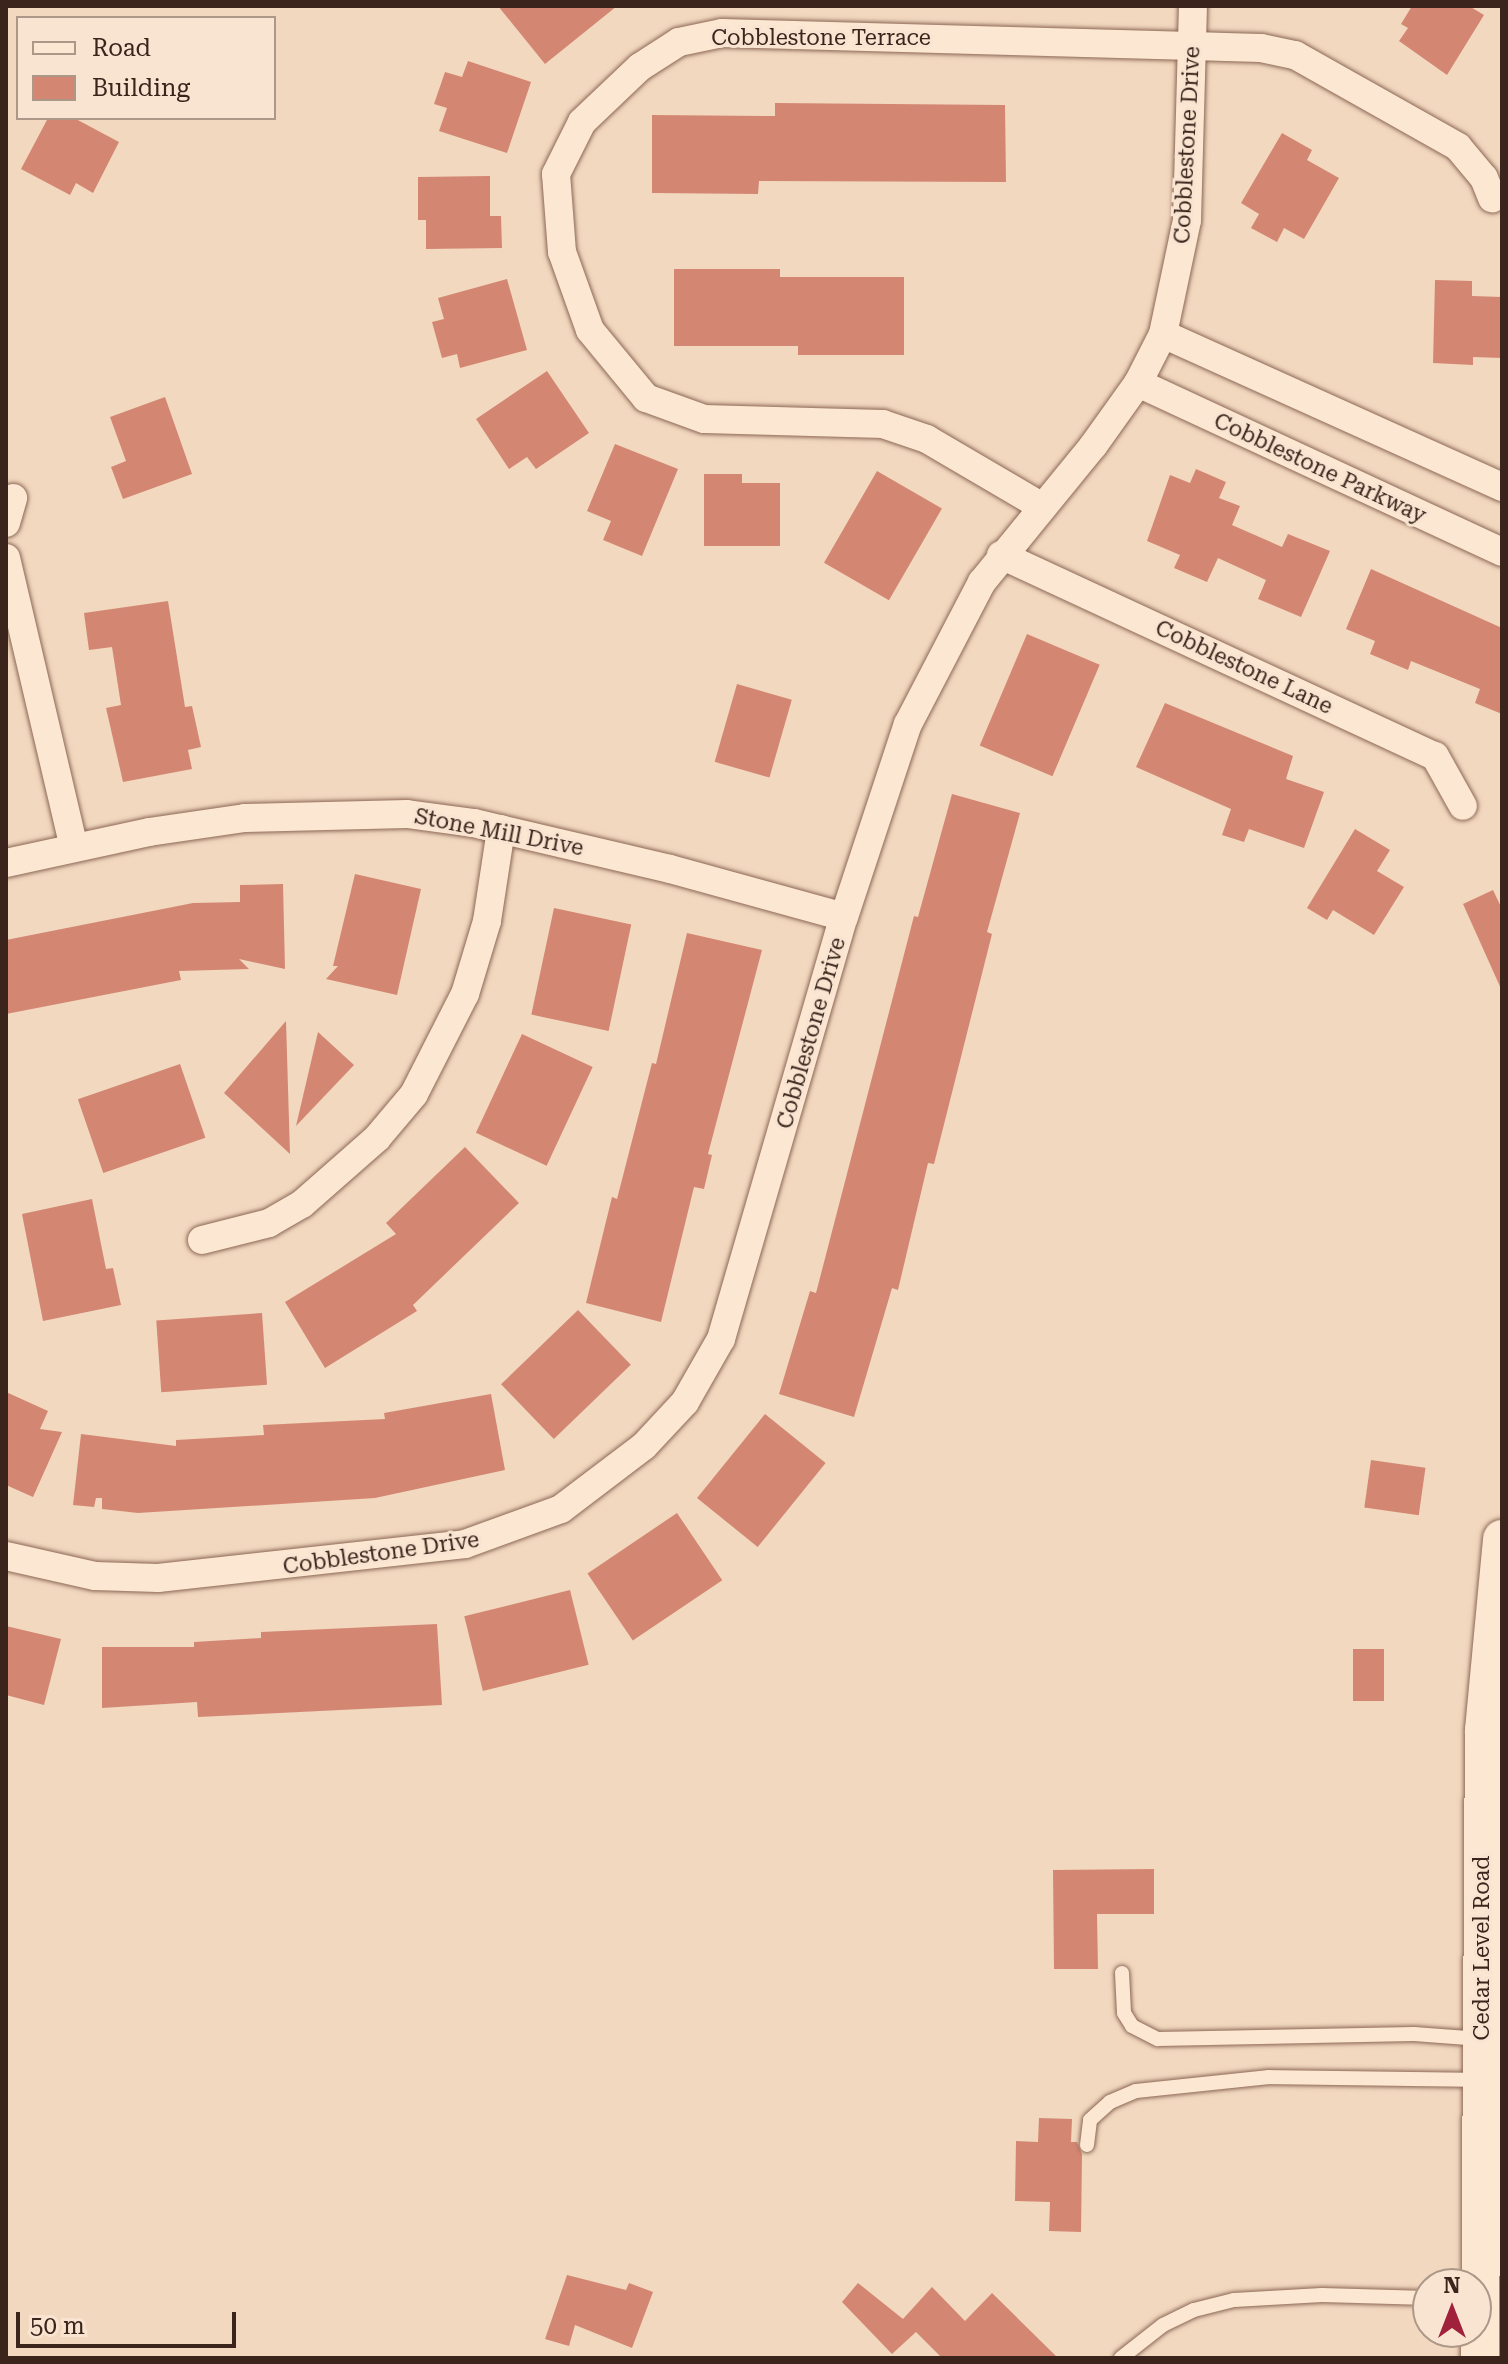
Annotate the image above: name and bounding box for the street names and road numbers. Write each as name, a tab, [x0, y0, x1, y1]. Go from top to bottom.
street label: Cobblestone Terrace	[711, 25, 931, 51]
street label: Cobblestone Drive	[1169, 46, 1205, 244]
street label: Cobblestone Parkway	[1210, 407, 1430, 529]
street label: Cobblestone Lane	[1151, 614, 1337, 720]
street label: Stone Mill Drive	[412, 803, 586, 861]
street label: Cobblestone Drive	[771, 934, 851, 1132]
street label: Cobblestone Drive	[281, 1526, 481, 1580]
street label: Cedar Level Road	[1469, 1856, 1495, 2040]

